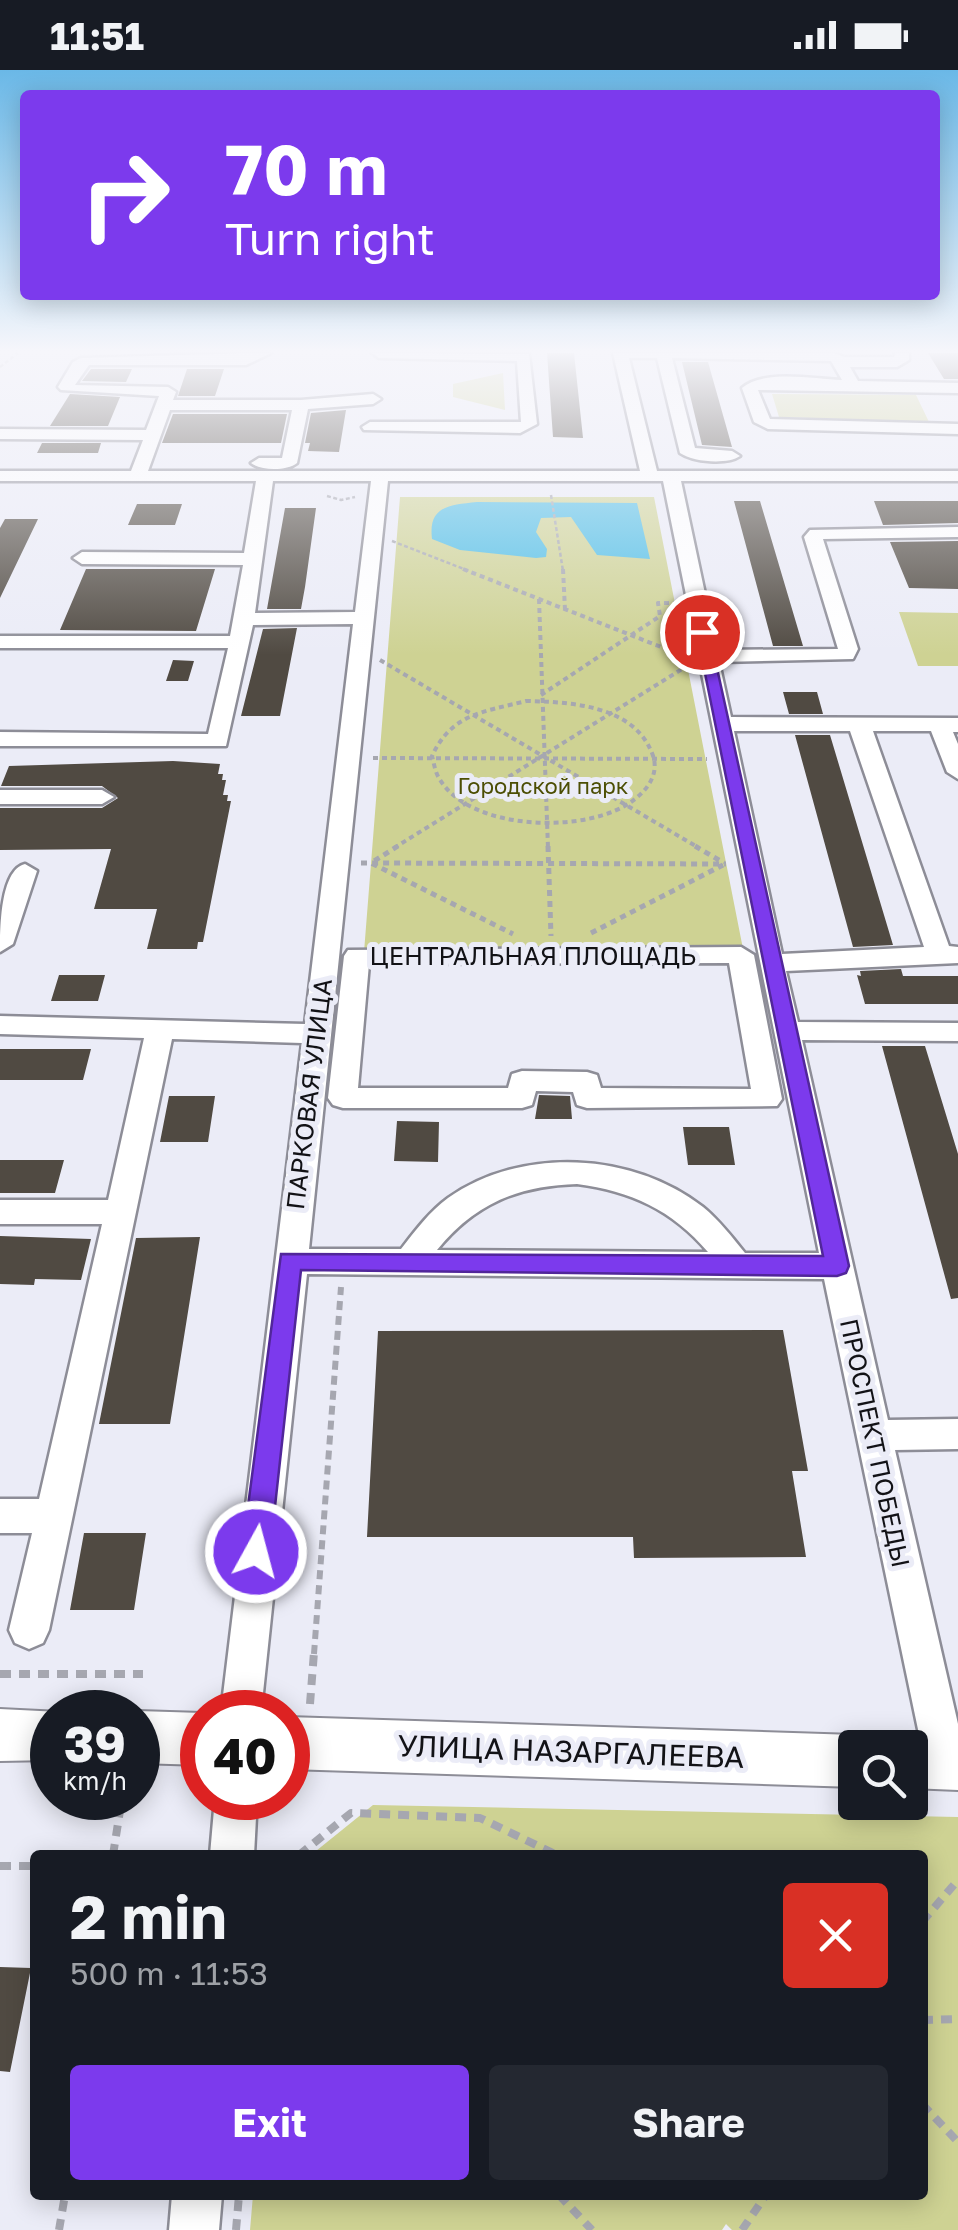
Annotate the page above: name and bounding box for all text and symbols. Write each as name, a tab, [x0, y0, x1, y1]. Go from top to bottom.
text: 11:51	[50, 13, 144, 58]
text: 70 m	[225, 126, 387, 210]
icon: right	[60, 130, 190, 260]
text: Turn right	[225, 211, 435, 265]
pin	[660, 590, 745, 675]
icon: arrive	[675, 605, 730, 660]
park label: Городской парк	[457, 772, 629, 799]
street label: ЦЕНТРАЛЬНАЯ ПЛОЩАДЬ	[370, 940, 696, 971]
street label: ПАРКОВАЯ УЛИЦА	[279, 976, 338, 1211]
street label: ПРОСПЕКТ ПОБЕДЫ	[834, 1316, 917, 1570]
position arrow	[204, 1500, 308, 1604]
speed limit sign: 40	[180, 1690, 310, 1820]
text: 39	[64, 1713, 126, 1773]
street label: УЛИЦА НАЗАРГАЛЕЕВА	[397, 1727, 745, 1775]
map controls	[838, 1730, 928, 1820]
button: search	[838, 1730, 928, 1820]
text: km/h	[63, 1765, 127, 1796]
text: 2 min	[70, 1880, 227, 1952]
button: close	[783, 1883, 888, 1988]
text: 500 m · 11:53	[70, 1954, 268, 1992]
button: Exit	[70, 2065, 469, 2180]
button: Share	[489, 2065, 888, 2180]

